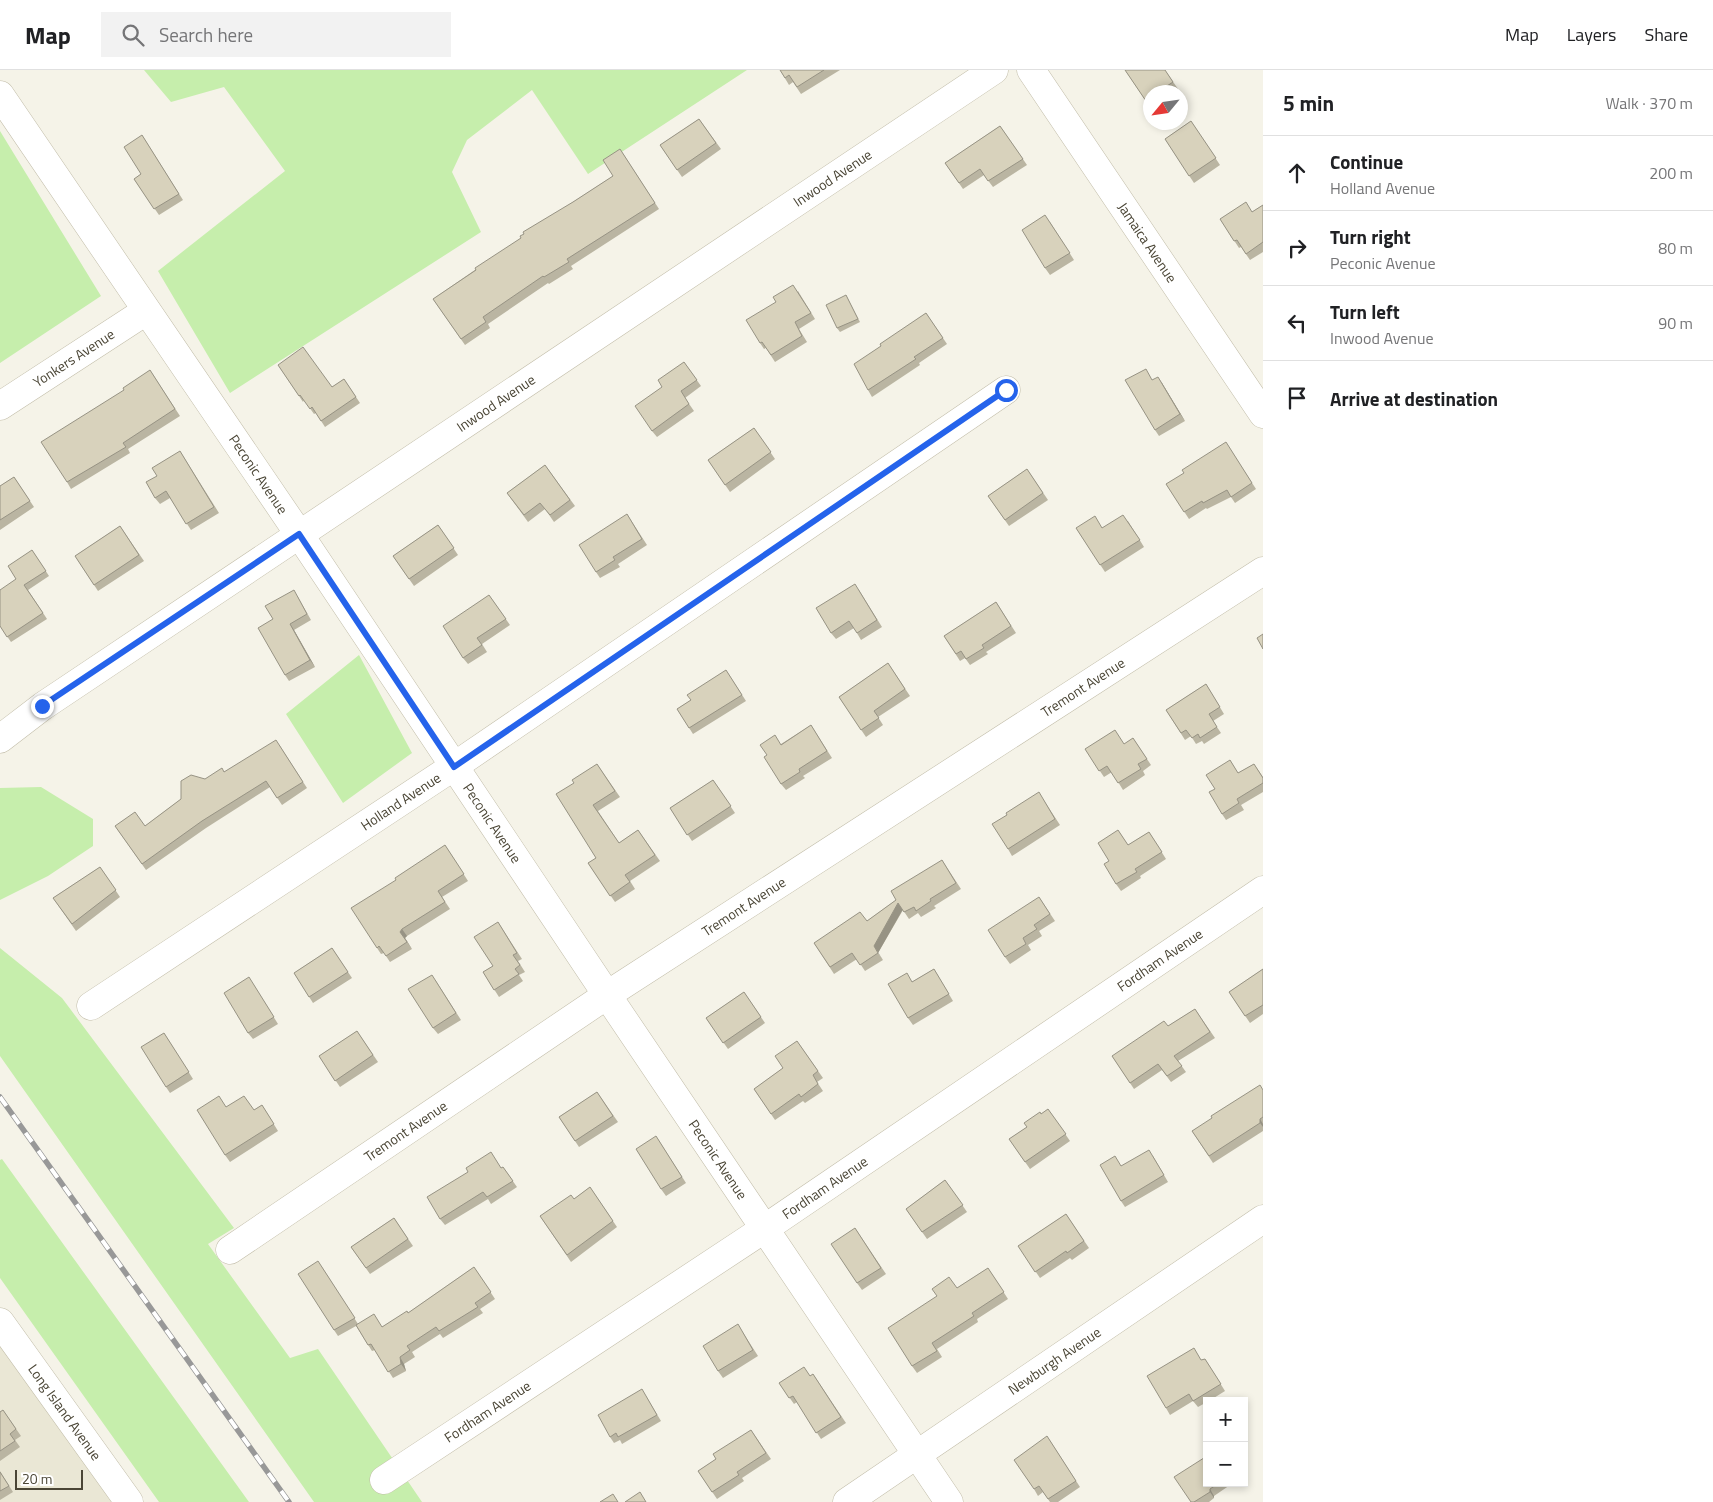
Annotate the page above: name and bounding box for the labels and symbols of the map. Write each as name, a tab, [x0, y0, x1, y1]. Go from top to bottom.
north arrow	[1143, 85, 1188, 130]
street label: Inwood Avenue	[789, 144, 876, 212]
street label: Jamaica Avenue	[1113, 198, 1182, 287]
street label: Yonkers Avenue	[29, 323, 118, 392]
street label: Inwood Avenue	[452, 369, 539, 437]
route start	[995, 379, 1018, 402]
street label: Peconic Avenue	[224, 430, 293, 518]
street label: Tremont Avenue	[1037, 652, 1129, 722]
route end	[31, 695, 54, 718]
street label: Holland Avenue	[356, 767, 445, 835]
street label: Peconic Avenue	[458, 779, 527, 867]
street label: Tremont Avenue	[697, 871, 790, 941]
street label: Fordham Avenue	[1112, 923, 1207, 996]
street label: Tremont Avenue	[360, 1095, 451, 1167]
street label: Peconic Avenue	[684, 1115, 753, 1203]
street label: Fordham Avenue	[777, 1151, 872, 1224]
street label: Newburgh Avenue	[1004, 1321, 1105, 1400]
street label: Long Island Avenue	[23, 1360, 107, 1464]
street label: Fordham Avenue	[440, 1375, 535, 1448]
scale bar	[15, 1467, 82, 1490]

